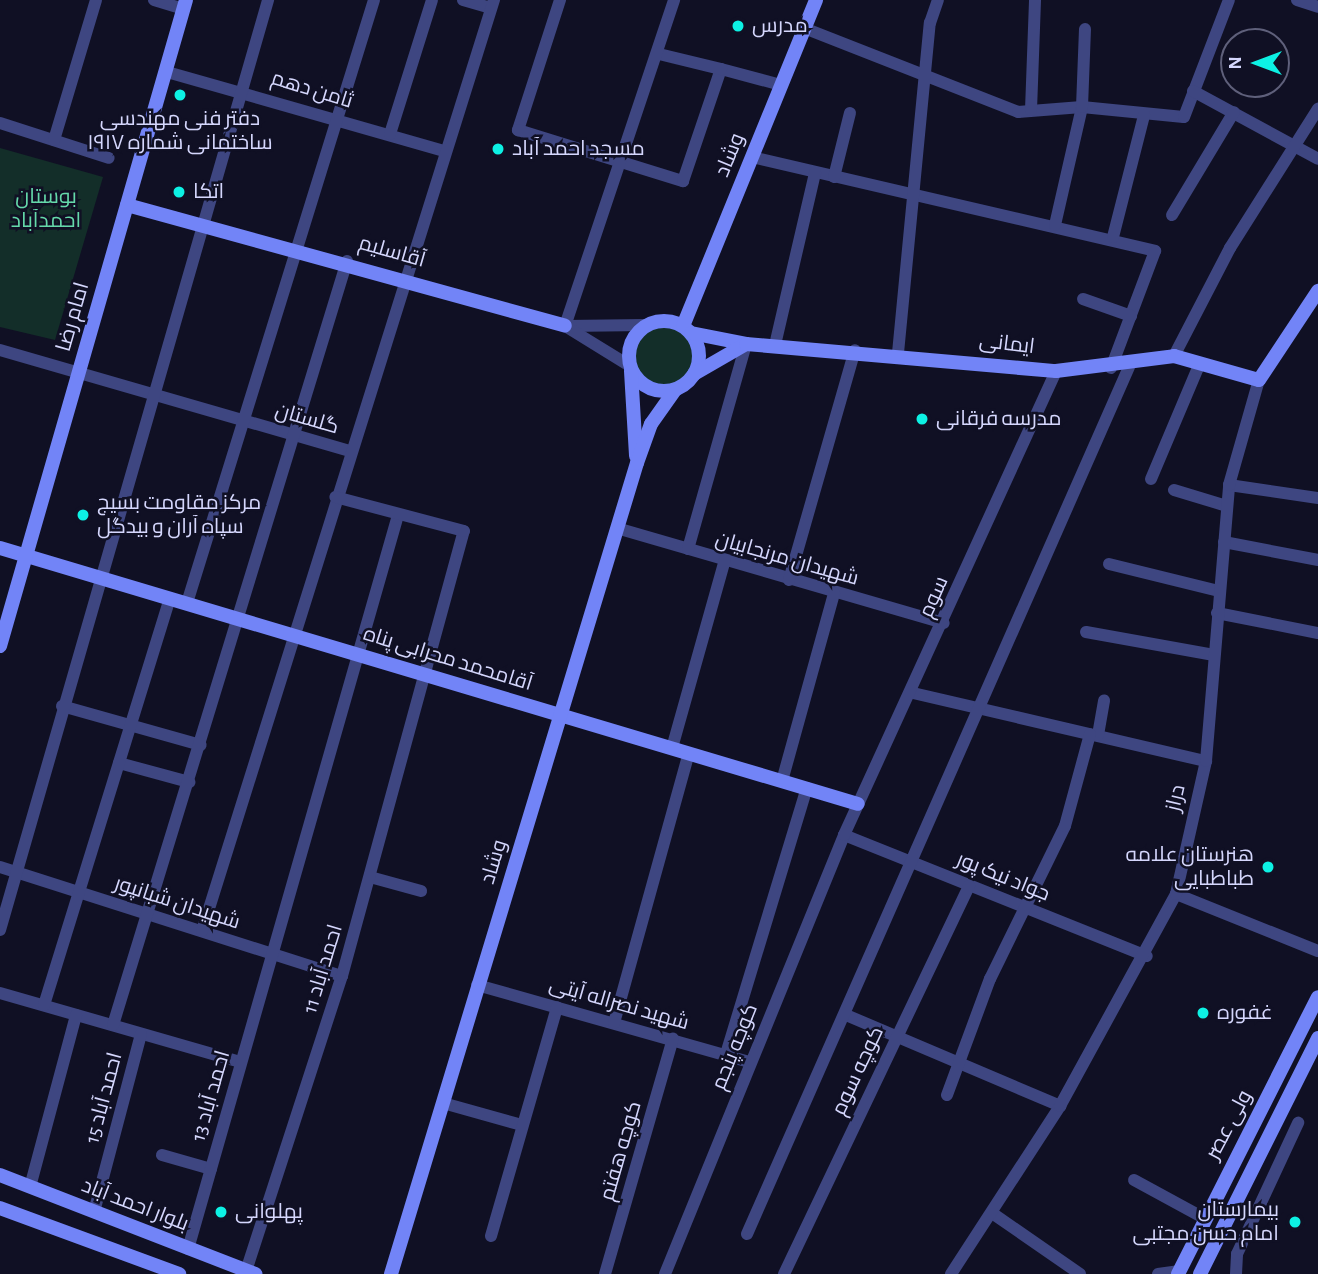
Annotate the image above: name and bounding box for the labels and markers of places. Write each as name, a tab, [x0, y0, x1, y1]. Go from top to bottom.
place label: مدرس	[752, 13, 808, 39]
marker: مدرس	[730, 18, 746, 34]
marker: دفتر فنی مهندسی ساختمانی شماره ۱۹۱۷	[172, 87, 188, 103]
place label: دفتر فنی مهندسی ساختمانی شماره ۱۹۱۷	[87, 106, 273, 156]
place label: مسجد احمد آباد	[512, 136, 645, 162]
marker: مسجد احمد آباد	[490, 141, 506, 157]
place label: اتکا	[193, 179, 224, 205]
marker: اتکا	[171, 184, 187, 200]
place label: مدرسه فرقانی	[936, 406, 1061, 432]
marker: مدرسه فرقانی	[914, 411, 930, 427]
place label: مرکز مقاومت بسیج سپاه آران و بیدگل	[97, 490, 261, 540]
marker: مرکز مقاومت بسیج سپاه آران و بیدگل	[75, 507, 91, 523]
place label: هنرستان علامه طباطبایی	[1125, 842, 1254, 892]
marker: هنرستان علامه طباطبایی	[1260, 859, 1276, 875]
place label: غفوره	[1217, 1000, 1273, 1026]
marker: غفوره	[1195, 1005, 1211, 1021]
place label: بیمارستان امام حسن مجتبی	[1133, 1197, 1279, 1247]
place label: پهلوانی	[235, 1199, 303, 1225]
marker: پهلوانی	[213, 1204, 229, 1220]
marker: بیمارستان امام حسن مجتبی	[1285, 1212, 1305, 1232]

